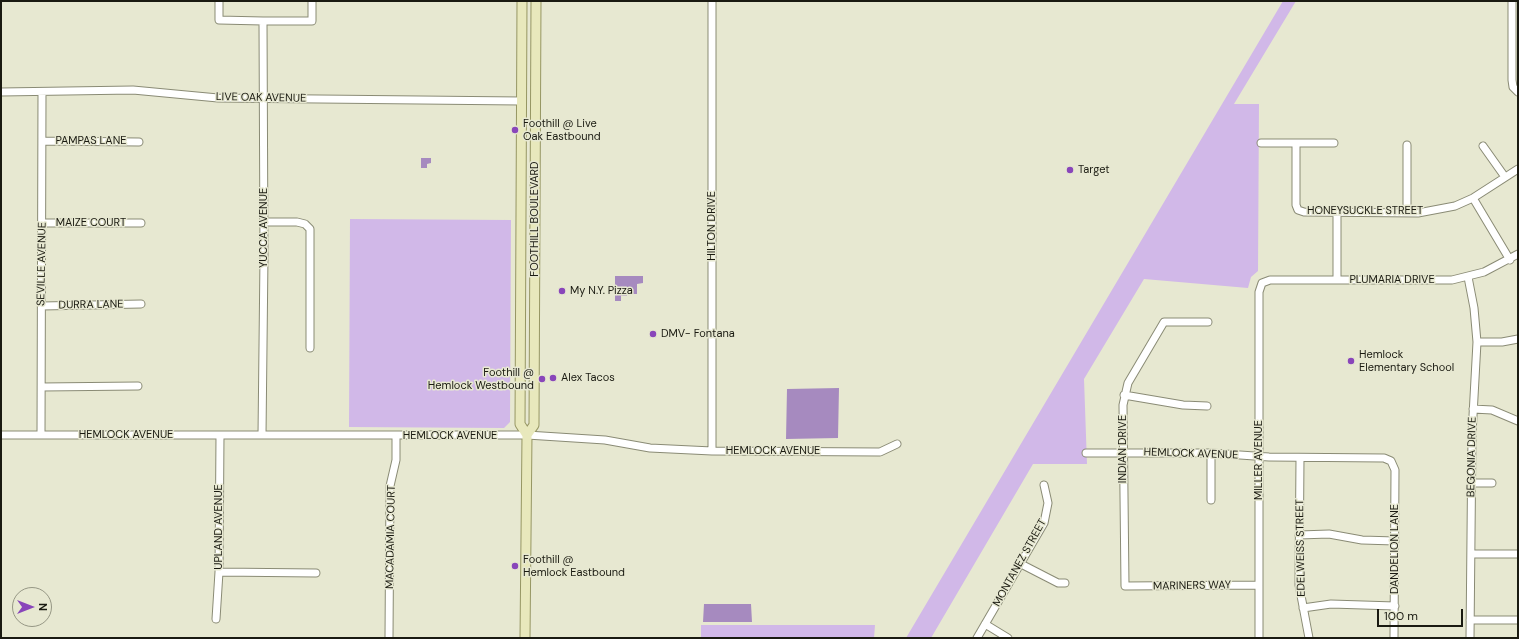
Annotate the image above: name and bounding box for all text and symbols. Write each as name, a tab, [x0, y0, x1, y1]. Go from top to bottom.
street label: LIVE OAK AVENUE	[216, 91, 306, 105]
place label: Foothill @ Live Oak Eastbound	[523, 117, 601, 143]
marker: Foothill @ Live Oak Eastbound	[510, 125, 520, 135]
street label: PAMPAS LANE	[56, 134, 126, 148]
street label: FOOTHILL BOULEVARD	[528, 161, 542, 277]
place label: Target	[1078, 163, 1110, 177]
marker: Target	[1065, 165, 1075, 175]
street label: YUCCA AVENUE	[257, 188, 271, 268]
street label: HILTON DRIVE	[705, 191, 719, 261]
street label: HONEYSUCKLE STREET	[1307, 204, 1423, 218]
street label: MAIZE COURT	[56, 216, 126, 230]
street label: SEVILLE AVENUE	[35, 222, 49, 306]
street label: PLUMARIA DRIVE	[1349, 273, 1435, 287]
place label: My N.Y. Pizza	[570, 284, 633, 298]
marker: My N.Y. Pizza	[557, 286, 567, 296]
street label: DURRA LANE	[58, 298, 124, 312]
place label: DMV- Fontana	[661, 327, 735, 341]
marker: DMV- Fontana	[648, 329, 658, 339]
place label: Hemlock Elementary School	[1359, 348, 1454, 374]
marker: Hemlock Elementary School	[1346, 356, 1356, 366]
place label: Foothill @ Hemlock Westbound	[428, 366, 534, 392]
place label: Alex Tacos	[561, 371, 615, 385]
marker: Alex Tacos	[548, 373, 558, 383]
marker: Foothill @ Hemlock Westbound	[537, 374, 547, 384]
street label: INDIAN DRIVE	[1116, 415, 1130, 483]
street label: BEGONIA DRIVE	[1465, 417, 1479, 497]
street label: MILLER AVENUE	[1252, 420, 1266, 500]
street label: HEMLOCK AVENUE	[79, 428, 173, 442]
street label: HEMLOCK AVENUE	[403, 429, 497, 443]
street label: HEMLOCK AVENUE	[726, 444, 820, 458]
street label: HEMLOCK AVENUE	[1143, 446, 1239, 462]
street label: UPLAND AVENUE	[212, 484, 226, 570]
street label: MACADAMIA COURT	[383, 485, 399, 589]
street label: EDELWEISS STREET	[1294, 499, 1308, 597]
street label: DANDELION LANE	[1388, 504, 1402, 594]
street label: MONTANEZ STREET	[990, 517, 1050, 609]
place label: Foothill @ Hemlock Eastbound	[523, 553, 625, 579]
marker: Foothill @ Hemlock Eastbound	[510, 561, 520, 571]
street label: MARINERS WAY	[1153, 579, 1231, 593]
north arrow	[12, 587, 52, 627]
scale bar	[1379, 601, 1465, 627]
text: N	[36, 603, 50, 611]
text: 100 m	[1384, 608, 1418, 624]

